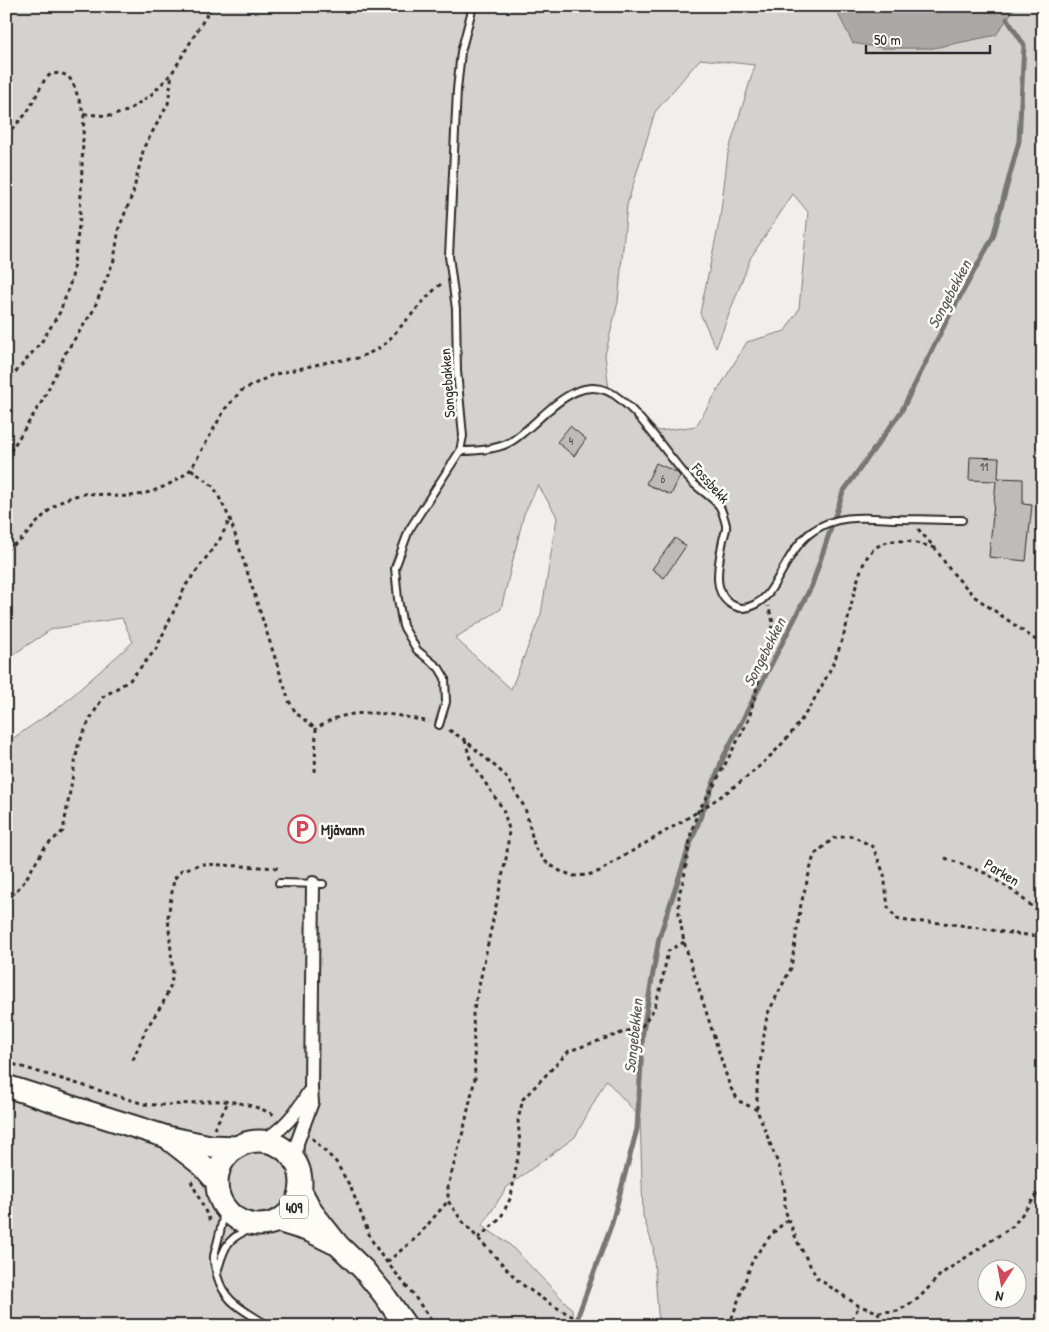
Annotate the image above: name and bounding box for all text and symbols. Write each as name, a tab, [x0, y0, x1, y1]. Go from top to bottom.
scale bar	[866, 22, 990, 54]
text: 50 m	[874, 29, 901, 50]
water label: Songebekken	[922, 254, 977, 332]
street label: Songebakken	[434, 347, 460, 418]
house number: 4	[569, 432, 574, 449]
street label: Fossbekk	[687, 457, 735, 508]
house number: 11	[980, 458, 988, 475]
house number: 6	[661, 470, 666, 487]
water label: Songebekken	[737, 612, 791, 690]
parking icon: Mjåvann	[287, 814, 317, 844]
place label: Mjåvann	[321, 819, 365, 840]
street label: Parken	[980, 853, 1024, 891]
water label: Songebekken	[618, 996, 648, 1074]
road number: 409	[280, 1196, 308, 1218]
north arrow	[976, 1260, 1026, 1310]
text: N	[993, 1287, 1005, 1307]

